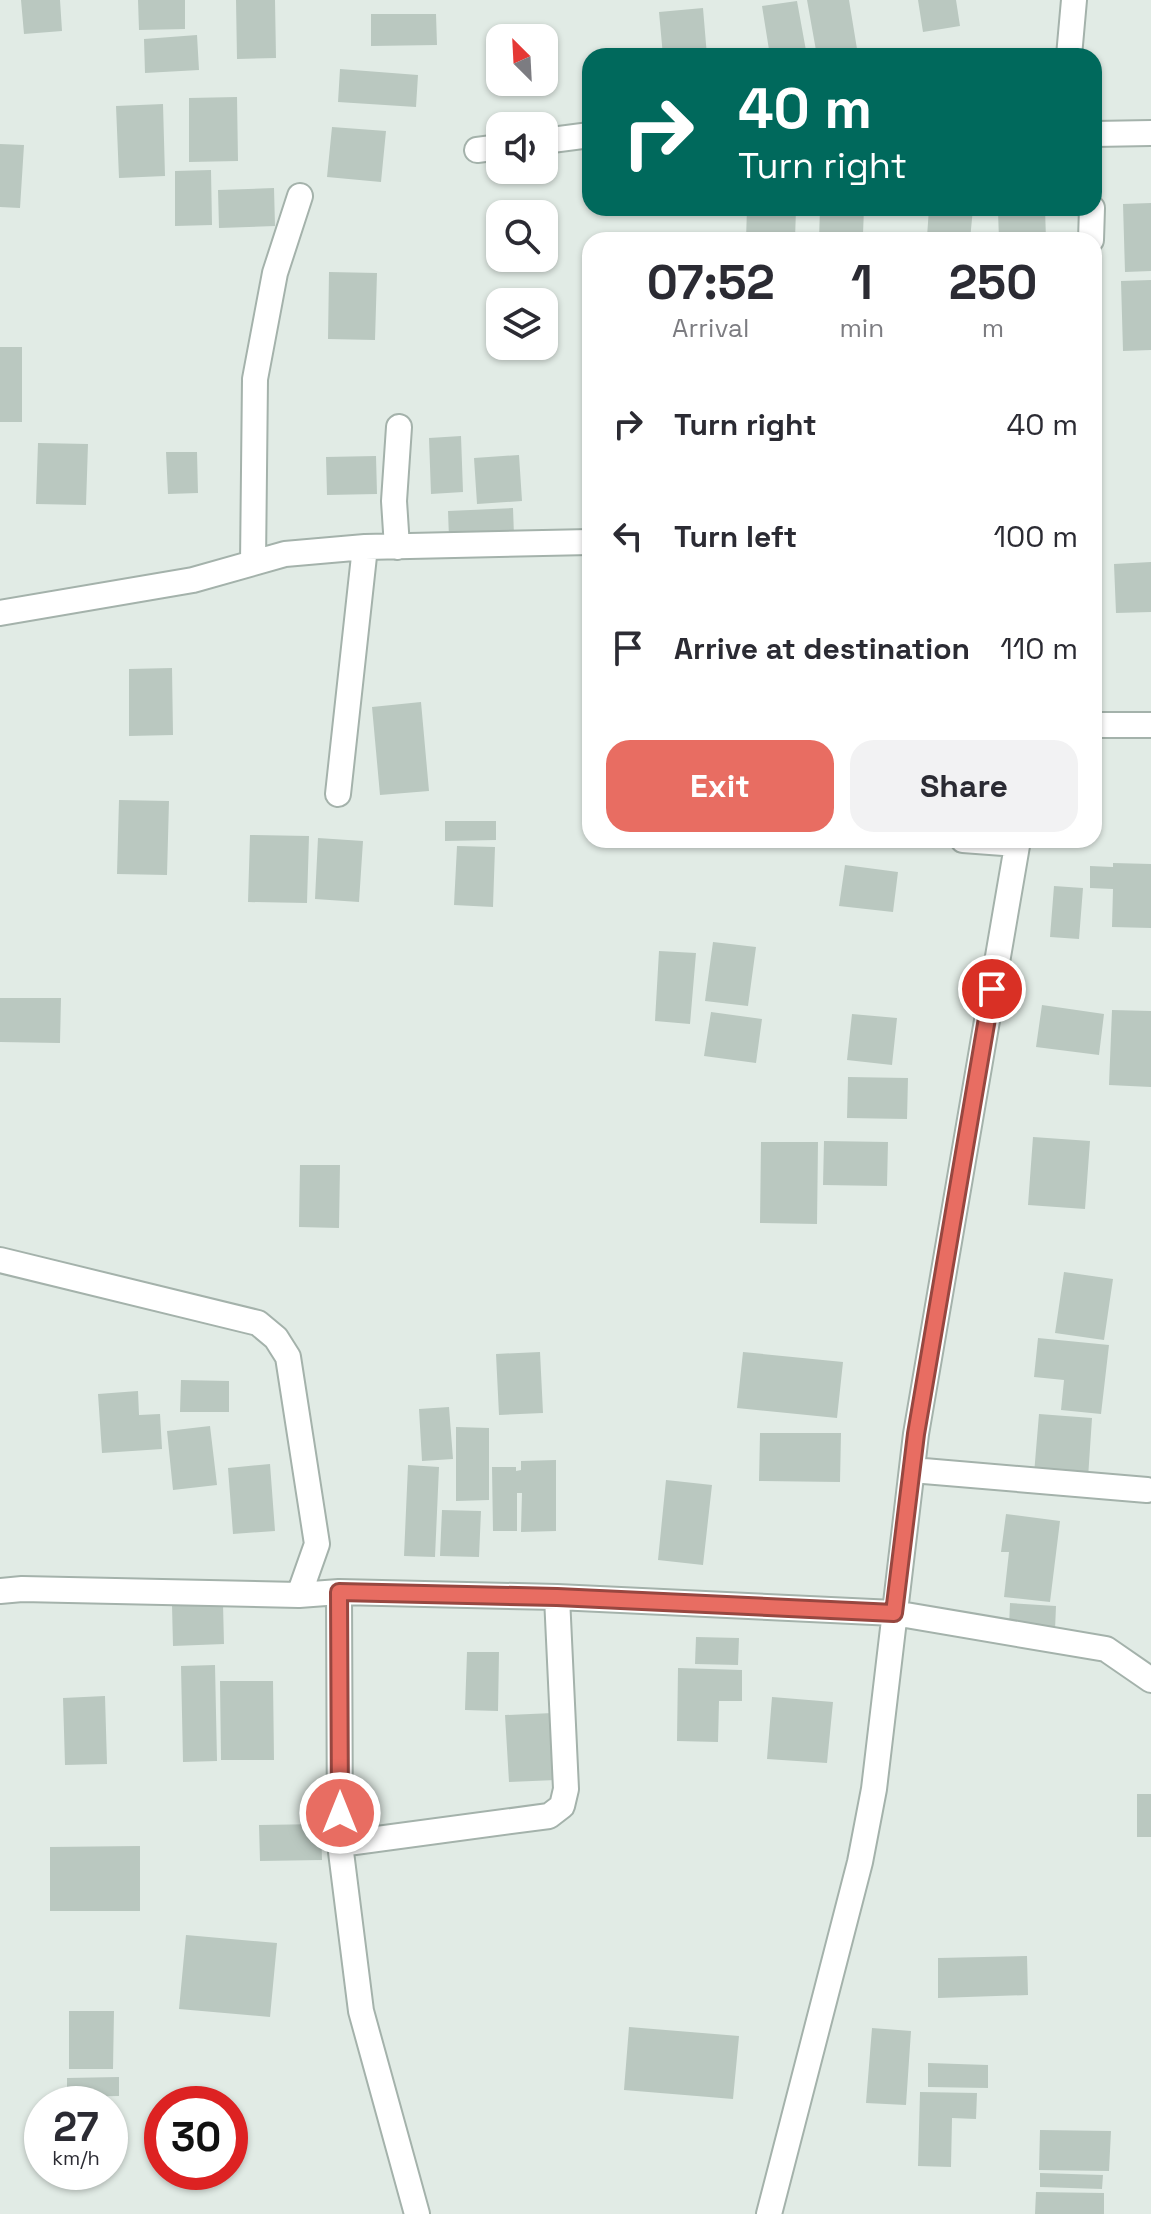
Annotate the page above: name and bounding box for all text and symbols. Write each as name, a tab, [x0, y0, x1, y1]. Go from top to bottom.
north arrow	[486, 24, 558, 96]
map controls	[486, 24, 558, 360]
text: 40 m	[738, 73, 872, 144]
icon: right	[606, 80, 710, 184]
button: sound	[486, 112, 558, 184]
text: Turn right	[738, 143, 907, 189]
button: search	[486, 200, 558, 272]
text: 07:52	[647, 252, 775, 313]
text: 1	[851, 252, 873, 313]
text: 250	[949, 252, 1037, 313]
button: layers	[486, 288, 558, 360]
text: Arrival	[672, 311, 749, 345]
text: min	[839, 311, 884, 345]
text: m	[982, 311, 1004, 345]
icon: right	[606, 402, 650, 446]
text: Turn right	[674, 405, 817, 444]
text: 40 m	[1007, 405, 1078, 444]
icon: left	[606, 514, 650, 558]
text: Turn left	[674, 517, 797, 556]
text: 100 m	[993, 517, 1078, 556]
icon: arrive	[606, 626, 650, 670]
text: Arrive at destination	[674, 629, 970, 668]
text: 110 m	[1000, 629, 1078, 668]
button: Exit	[606, 740, 834, 832]
button: Share	[850, 740, 1078, 832]
pin	[958, 955, 1026, 1023]
icon: arrive	[970, 967, 1014, 1011]
position arrow	[298, 1771, 382, 1855]
speed limit sign: 30	[144, 2086, 248, 2190]
text: 27	[53, 2102, 99, 2153]
text: km/h	[52, 2145, 100, 2171]

